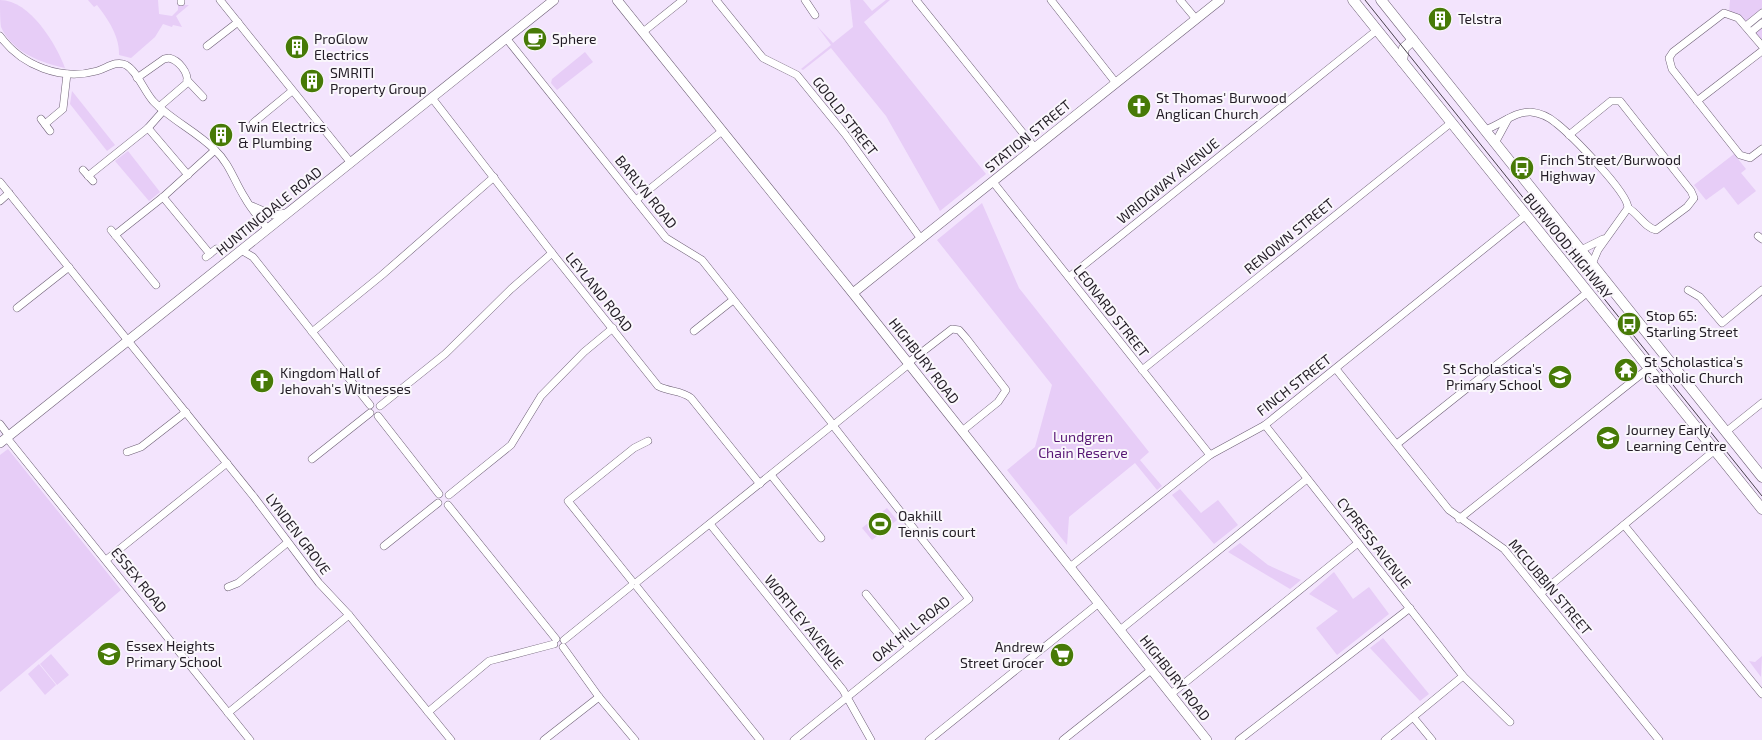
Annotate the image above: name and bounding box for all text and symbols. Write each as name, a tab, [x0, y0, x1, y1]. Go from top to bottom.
building icon: Telstra	[1427, 6, 1453, 32]
place label: Telstra	[1458, 10, 1502, 27]
cafe icon: Sphere	[522, 26, 548, 52]
place label: ProGlow Electrics	[314, 30, 369, 63]
place label: Sphere	[552, 30, 597, 47]
building icon: ProGlow Electrics	[284, 34, 310, 60]
place label: SMRITI Property Group	[330, 64, 427, 97]
building icon: SMRITI Property Group	[299, 68, 325, 94]
street label: GOOLD STREET	[809, 73, 882, 159]
place label: St Thomas' Burwood Anglican Church	[1156, 89, 1287, 122]
church icon: St Thomas' Burwood Anglican Church	[1126, 93, 1152, 119]
street label: STATION STREET	[981, 96, 1074, 175]
place label: Twin Electrics & Plumbing	[238, 118, 326, 151]
building icon: Twin Electrics & Plumbing	[208, 122, 234, 148]
street label: WRIDGWAY AVENUE	[1113, 134, 1222, 227]
place label: Finch Street/Burwood Highway	[1540, 151, 1681, 184]
street label: BARLYN ROAD	[612, 152, 681, 232]
bus stop icon: Finch Street/Burwood Highway	[1509, 155, 1535, 181]
street label: HUNTINGDALE ROAD	[212, 163, 325, 258]
street label: BURWOOD HIGHWAY	[1521, 189, 1616, 302]
street label: RENOWN STREET	[1240, 194, 1337, 277]
street label: LEYLAND ROAD	[562, 249, 637, 335]
street label: LEONARD STREET	[1070, 261, 1153, 360]
place label: Stop 65: Starling Street	[1646, 307, 1738, 340]
bus stop icon: Stop 65: Starling Street	[1616, 311, 1642, 337]
street label: HIGHBURY ROAD	[886, 314, 963, 407]
street label: FINCH STREET	[1253, 350, 1334, 419]
place label: St Scholastica's Catholic Church	[1644, 353, 1743, 386]
temple icon: St Scholastica's Catholic Church	[1613, 357, 1639, 383]
place label: St Scholastica's Primary School	[1443, 360, 1543, 393]
place label: Kingdom Hall of Jehovah's Witnesses	[280, 364, 411, 397]
school or university icon: St Scholastica's Primary School	[1547, 364, 1573, 390]
church icon: Kingdom Hall of Jehovah's Witnesses	[249, 368, 275, 394]
place label: Journey Early Learning Centre	[1626, 421, 1727, 454]
school or university icon: Journey Early Learning Centre	[1595, 425, 1621, 451]
park label: Lundgren Chain Reserve	[1038, 428, 1128, 461]
street label: LYNDEN GROVE	[262, 490, 334, 578]
street label: CYPRESS AVENUE	[1334, 494, 1415, 592]
place label: Oakhill Tennis court	[898, 507, 976, 540]
sports icon: Oakhill Tennis court	[867, 511, 893, 537]
street label: MCCUBBIN STREET	[1505, 535, 1595, 638]
street label: ESSEX ROAD	[108, 544, 171, 616]
street label: WORTLEY AVENUE	[761, 571, 848, 672]
street label: OAK HILL ROAD	[868, 592, 953, 665]
street label: HIGHBURY ROAD	[1137, 631, 1214, 724]
place label: Essex Heights Primary School	[126, 637, 223, 670]
place label: Andrew Street Grocer	[960, 638, 1044, 671]
school or university icon: Essex Heights Primary School	[96, 641, 122, 667]
supermarket icon: Andrew Street Grocer	[1049, 642, 1075, 668]

